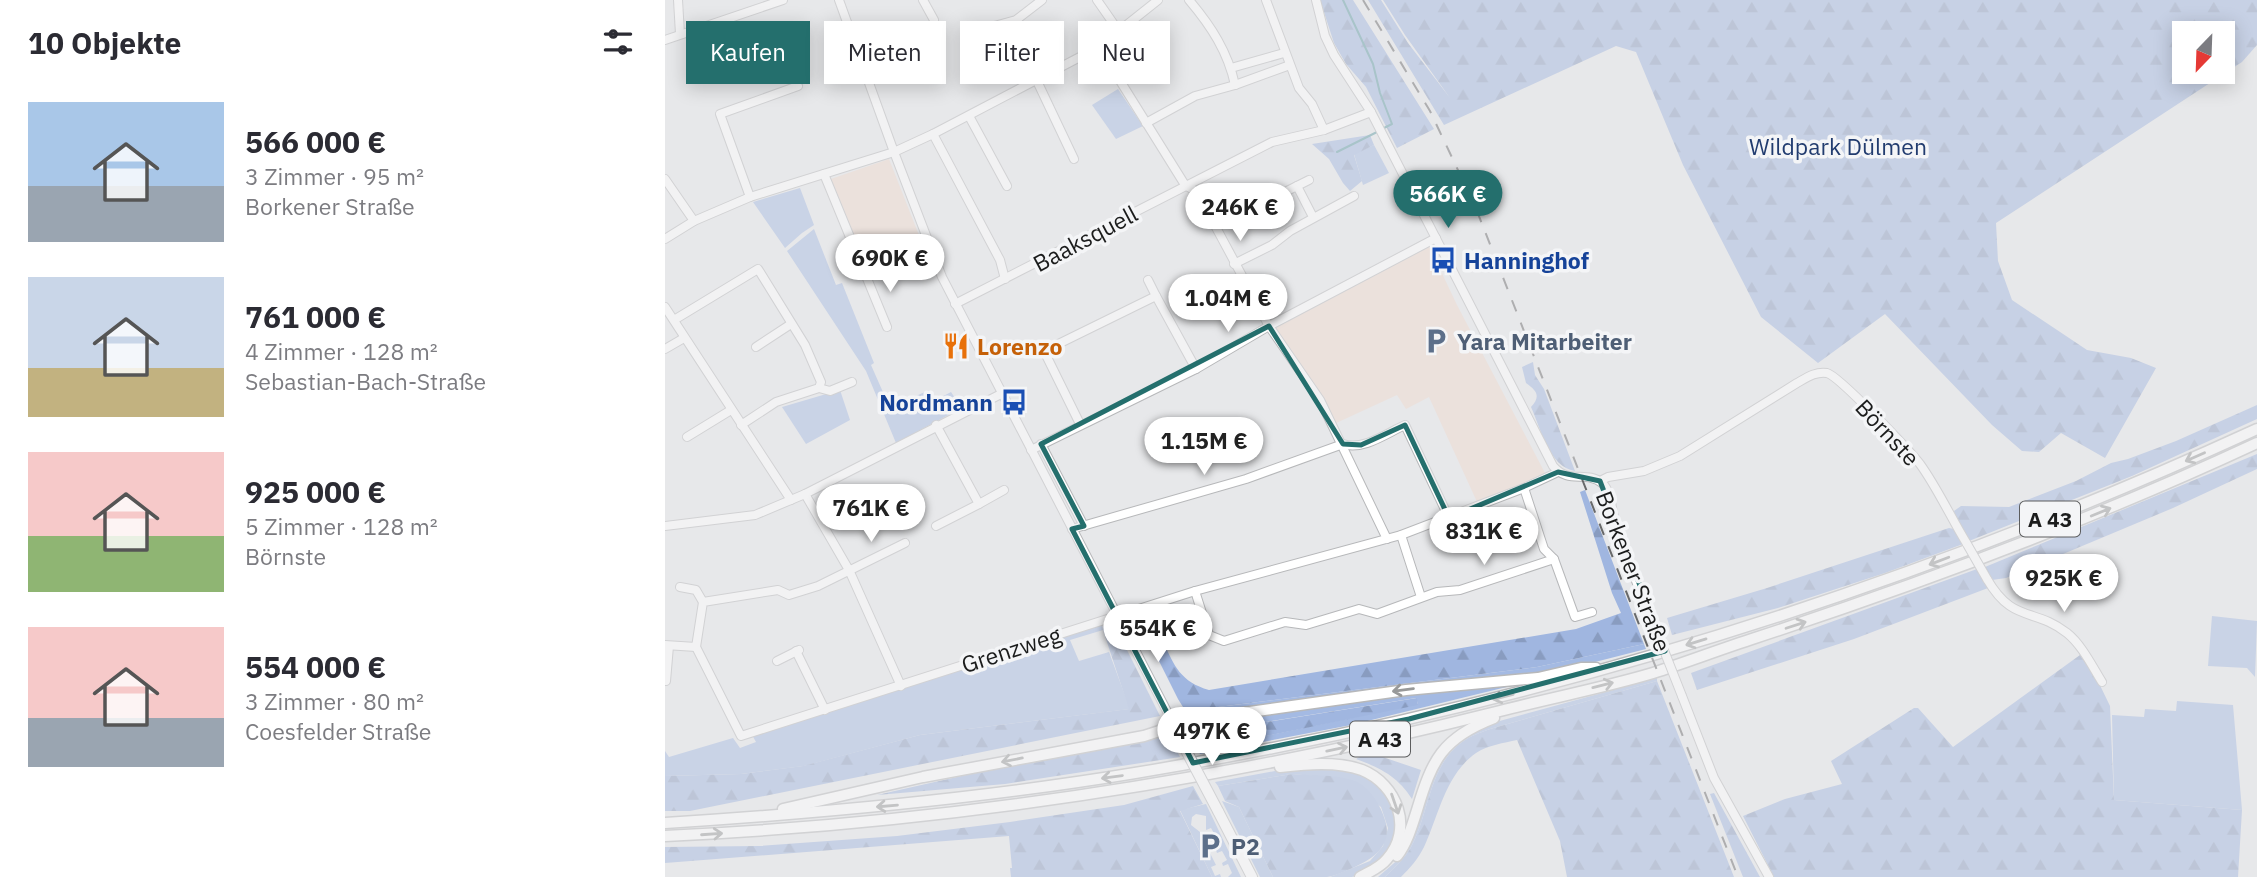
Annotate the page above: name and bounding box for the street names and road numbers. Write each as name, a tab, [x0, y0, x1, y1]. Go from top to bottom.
street label: Baaksquell	[1028, 198, 1142, 278]
street label: Börnste	[1849, 392, 1927, 472]
street label: Borkener Straße	[1590, 486, 1678, 656]
road number: A 43	[2020, 502, 2080, 536]
street label: Grenzweg	[957, 619, 1065, 679]
road number: A 43	[1350, 722, 1410, 756]

